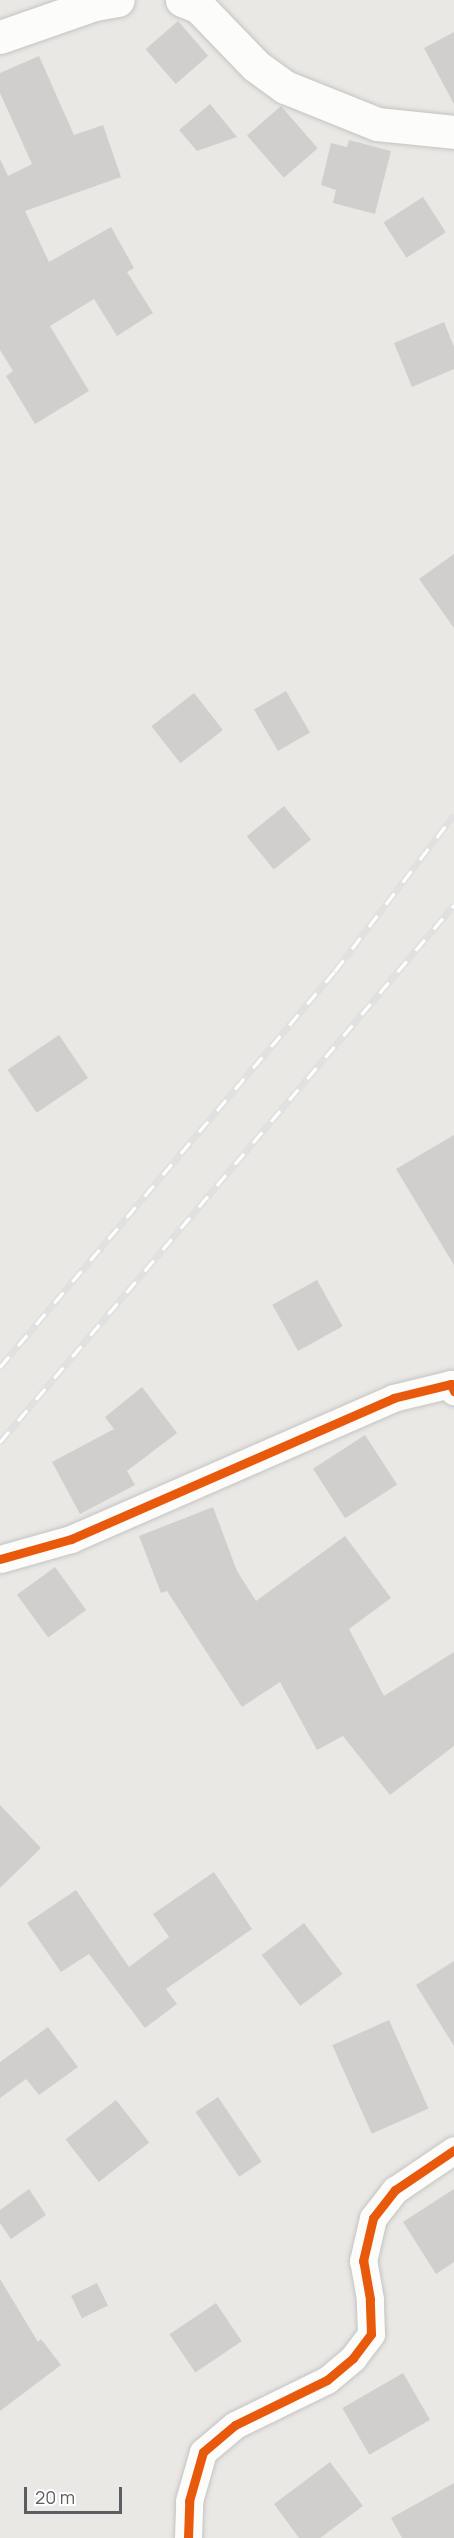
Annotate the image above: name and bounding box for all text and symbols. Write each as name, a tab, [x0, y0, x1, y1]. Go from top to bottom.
scale bar	[27, 2475, 124, 2513]
text: 20 m	[35, 2485, 75, 2509]

